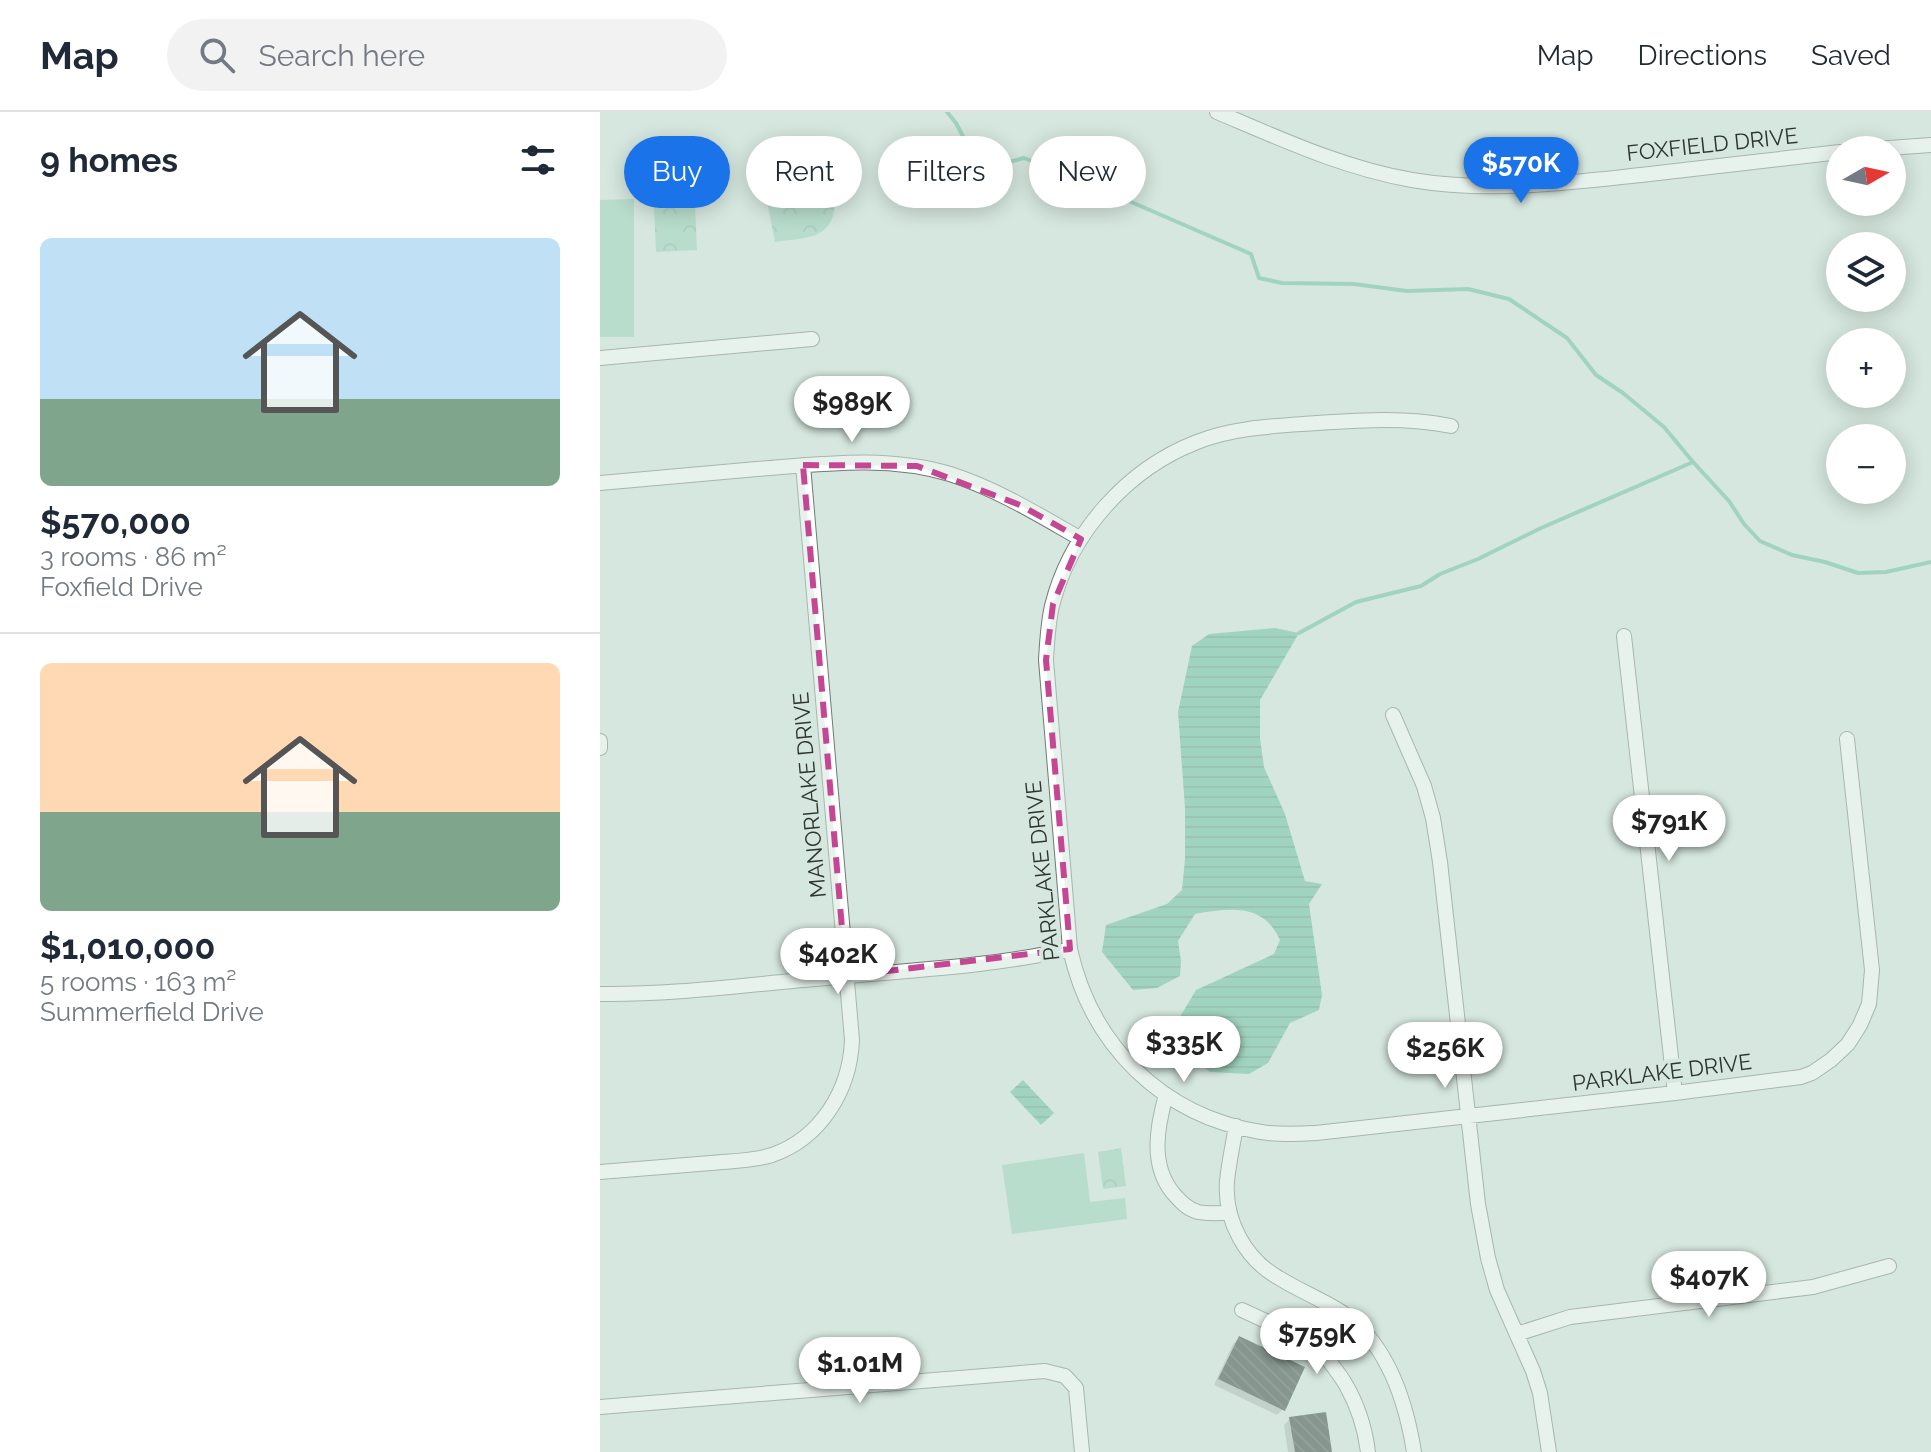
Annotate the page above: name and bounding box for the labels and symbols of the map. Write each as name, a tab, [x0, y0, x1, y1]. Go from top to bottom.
street label: FOXFIELD DRIVE	[1625, 122, 1799, 166]
north arrow	[1826, 136, 1906, 216]
pin: $570K	[1465, 137, 1577, 205]
pin: $989K	[796, 376, 908, 444]
street label: MANORLAKE DRIVE	[787, 691, 831, 899]
street label: PARKLAKE DRIVE	[1020, 780, 1064, 962]
pin: $791K	[1613, 795, 1725, 863]
pin: $402K	[782, 928, 894, 996]
pin: $335K	[1128, 1016, 1240, 1084]
pin: $256K	[1389, 1022, 1501, 1090]
street label: PARKLAKE DRIVE	[1571, 1048, 1753, 1096]
pin: $407K	[1653, 1251, 1765, 1319]
pin: $759K	[1261, 1308, 1373, 1376]
pin: $1.01M	[795, 1337, 925, 1405]

